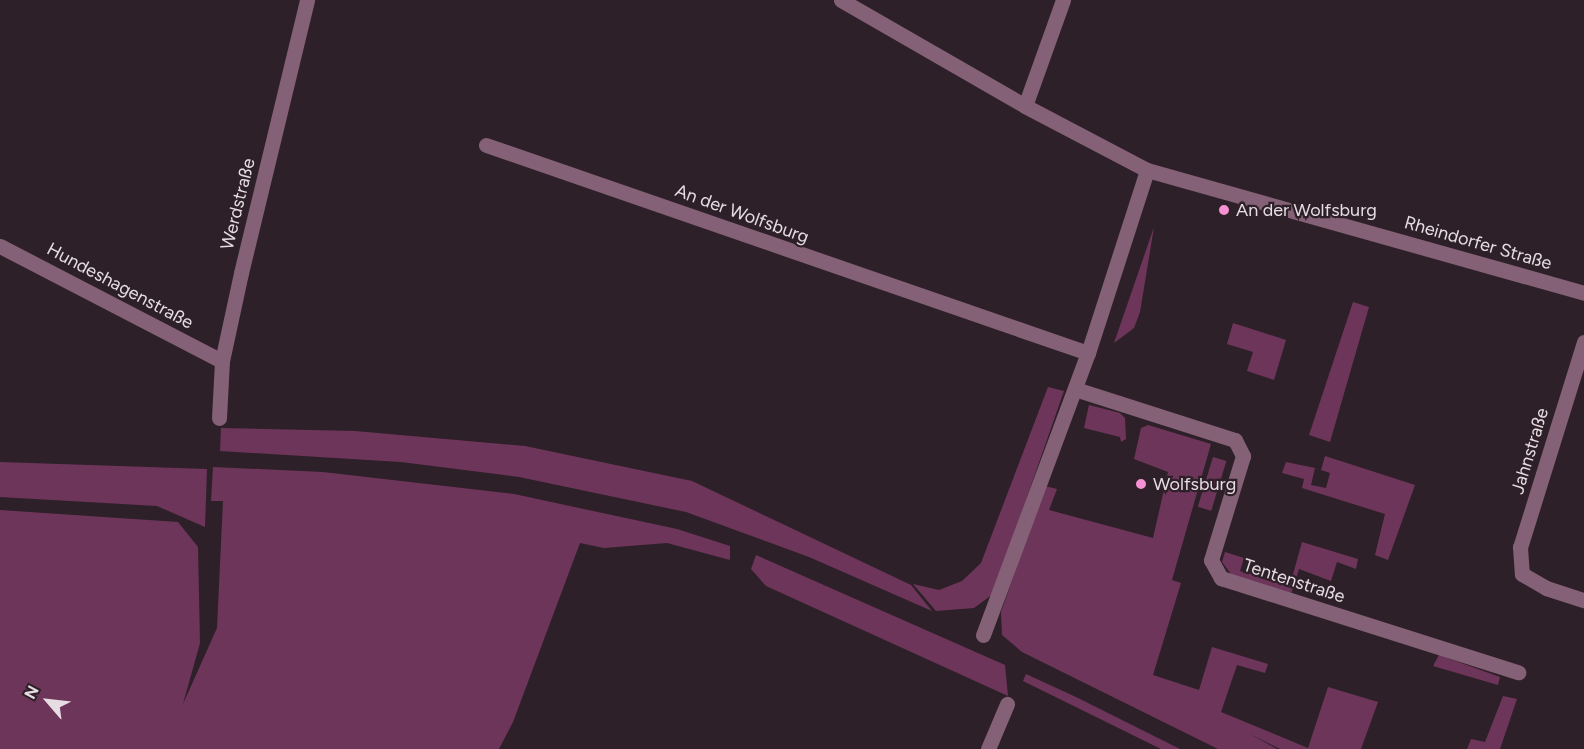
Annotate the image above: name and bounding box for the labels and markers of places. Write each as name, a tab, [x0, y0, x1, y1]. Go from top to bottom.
place label: An der Wolfsburg	[1236, 199, 1377, 221]
marker: An der Wolfsburg	[1217, 203, 1231, 217]
place label: Wolfsburg	[1153, 473, 1236, 495]
marker: Wolfsburg	[1134, 477, 1148, 491]

